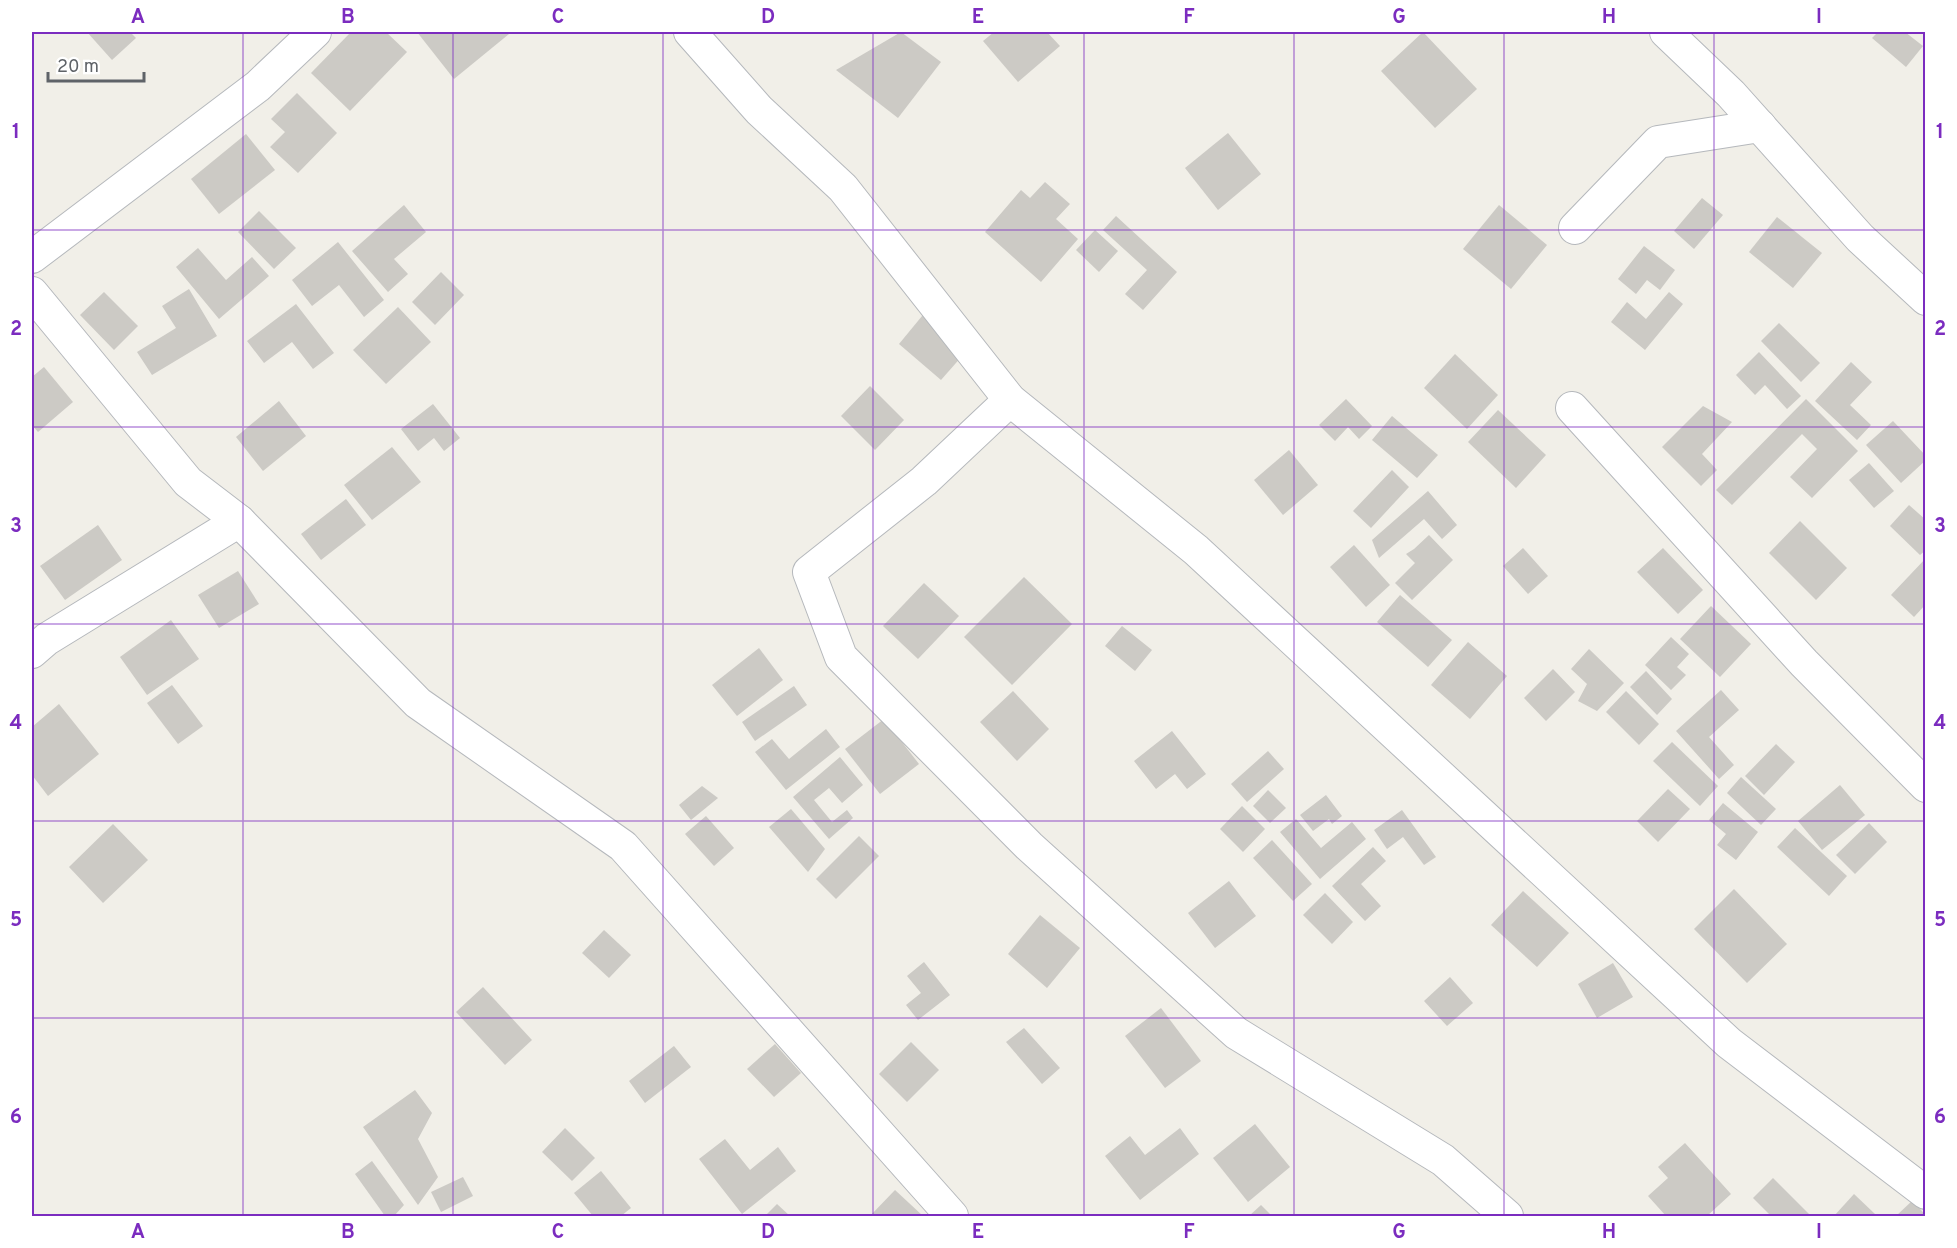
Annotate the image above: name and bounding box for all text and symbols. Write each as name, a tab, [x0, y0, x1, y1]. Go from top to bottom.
text: A	[131, 5, 145, 31]
text: B	[341, 5, 355, 31]
text: C	[552, 5, 564, 31]
text: D	[761, 5, 775, 31]
text: E	[972, 5, 984, 31]
text: F	[1183, 5, 1195, 31]
text: G	[1392, 5, 1406, 31]
text: H	[1602, 5, 1616, 31]
text: I	[1816, 5, 1822, 31]
scale bar	[48, 45, 144, 83]
text: 20 m	[57, 56, 99, 79]
text: 1	[12, 120, 20, 146]
text: 1	[1936, 120, 1944, 146]
text: 2	[10, 317, 22, 343]
text: 2	[1934, 317, 1946, 343]
text: 3	[10, 514, 22, 540]
text: 3	[1934, 514, 1946, 540]
text: 4	[10, 711, 22, 737]
text: 4	[1934, 711, 1946, 737]
text: 5	[10, 908, 22, 934]
text: 5	[1934, 908, 1946, 934]
text: 6	[10, 1105, 22, 1131]
text: 6	[1934, 1105, 1946, 1131]
text: A	[131, 1220, 145, 1246]
text: B	[341, 1220, 355, 1246]
text: C	[552, 1220, 564, 1246]
text: D	[761, 1220, 775, 1246]
text: E	[972, 1220, 984, 1246]
text: F	[1183, 1220, 1195, 1246]
text: G	[1392, 1220, 1406, 1246]
text: H	[1602, 1220, 1616, 1246]
text: I	[1816, 1220, 1822, 1246]

